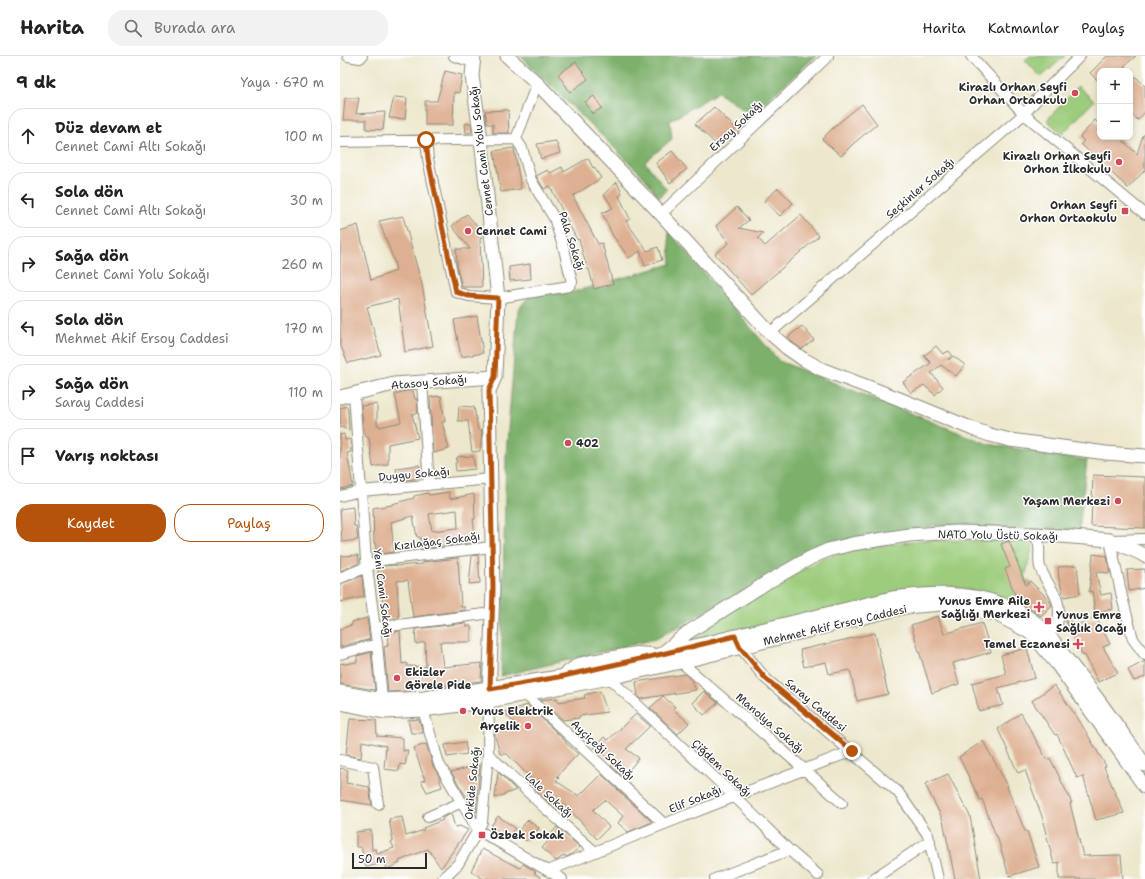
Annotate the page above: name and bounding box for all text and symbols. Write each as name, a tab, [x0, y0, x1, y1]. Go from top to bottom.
search box	[108, 10, 388, 46]
text: Harita	[20, 15, 84, 40]
icon: search	[122, 17, 144, 39]
text: Burada ara	[154, 18, 235, 38]
text: Harita	[923, 19, 966, 37]
text: Katmanlar	[988, 19, 1059, 37]
text: Paylaş	[1081, 19, 1125, 37]
map controls	[1097, 68, 1133, 140]
button: +	[1097, 68, 1133, 104]
text: 9 dk	[16, 71, 56, 93]
text: Yaya · 670 m	[241, 74, 324, 91]
place label: Kirazlı Orhan Seyfi Orhan Ortaokulu	[959, 80, 1067, 108]
street label: Cennet Cami Yolu Sokağı	[466, 85, 497, 217]
marker: Kirazlı Orhan Seyfi Orhan Ortaokulu	[1070, 88, 1080, 98]
street label: Ersoy Sokağı	[706, 98, 766, 155]
button: −	[1097, 104, 1133, 140]
text: Düz devam et	[55, 118, 162, 138]
icon: ahead	[17, 125, 39, 147]
text: 100 m	[284, 128, 323, 145]
route start	[417, 131, 435, 149]
text: Cennet Cami Altı Sokağı	[55, 138, 206, 155]
place label: Kirazlı Orhan Seyfi Orhon İlkokulu	[1003, 149, 1111, 177]
street label: Seçkinler Sokağı	[883, 154, 958, 222]
marker: Kirazlı Orhan Seyfi Orhon İlkokulu	[1114, 157, 1124, 167]
text: Sola dön	[55, 182, 124, 202]
icon: left	[17, 189, 39, 211]
text: 30 m	[289, 192, 323, 209]
place label: Orhan Seyfi Orhon Ortaokulu	[1020, 198, 1117, 226]
text: Cennet Cami Altı Sokağı	[55, 202, 206, 219]
marker: Orhan Seyfi Orhon Ortaokulu	[1120, 206, 1130, 216]
street label: Pala Sokağı	[555, 210, 588, 273]
place label: Cennet Cami	[476, 224, 547, 239]
marker: Cennet Cami	[463, 226, 473, 236]
text: Sağa dön	[55, 246, 129, 266]
icon: right	[17, 253, 39, 275]
text: 260 m	[281, 256, 323, 273]
text: Cennet Cami Yolu Sokağı	[55, 266, 210, 283]
text: Sola dön	[55, 310, 124, 330]
icon: left	[17, 317, 39, 339]
text: 170 m	[285, 320, 323, 337]
text: Mehmet Akif Ersoy Caddesi	[55, 330, 229, 347]
street label: Atasoy Sokağı	[390, 372, 468, 393]
text: Sağa dön	[55, 374, 129, 394]
icon: right	[17, 381, 39, 403]
text: 110 m	[288, 384, 323, 401]
text: Saray Caddesi	[55, 394, 144, 411]
place label: 402	[576, 436, 599, 451]
marker: 402	[563, 438, 573, 448]
icon: arrive	[17, 445, 39, 467]
text: Varış noktası	[55, 446, 159, 466]
street label: Duygu Sokağı	[378, 464, 450, 485]
place label: Yaşam Merkezi	[1023, 494, 1110, 509]
marker: Yaşam Merkezi	[1113, 496, 1123, 506]
button: Kaydet	[16, 504, 166, 542]
button: Paylaş	[174, 504, 324, 542]
street label: NATO Yolu Üstü Sokağı	[938, 527, 1058, 544]
street label: Kızılağaç Sokağı	[393, 529, 481, 554]
street label: Yeni Cami Sokağı	[370, 548, 395, 639]
place label: Yunus Emre Aile Sağlığı Merkezi	[939, 594, 1030, 622]
marker: Yunus Emre Aile Sağlığı Merkezi	[1033, 601, 1045, 613]
street label: Mehmet Akif Ersoy Caddesi	[762, 602, 908, 649]
place label: Yunus Emre Sağlık Ocağı	[1056, 608, 1127, 636]
marker: Yunus Emre Sağlık Ocağı	[1043, 616, 1053, 626]
place label: Temel Eczanesi	[983, 637, 1070, 652]
marker: Temel Eczanesi	[1073, 639, 1083, 649]
place label: Ekizler Görele Pide	[405, 665, 472, 693]
marker: Ekizler Görele Pide	[392, 673, 402, 683]
street label: Saray Caddesi	[782, 675, 849, 735]
street label: Manolya Sokağı	[732, 690, 807, 757]
place label: Yunus Elektrik	[471, 704, 554, 719]
marker: Yunus Elektrik	[458, 706, 468, 716]
street label: Ayçiçeği Sokağı	[567, 717, 638, 784]
place label: Arçelik	[480, 719, 520, 734]
marker: Arçelik	[523, 721, 533, 731]
street label: Çiğdem Sokağı	[689, 736, 755, 801]
route end	[843, 742, 861, 760]
street label: Orkide Sokağı	[461, 746, 484, 820]
street label: Lale Sokağı	[521, 769, 576, 822]
street label: Elif Sokağı	[667, 782, 724, 817]
place label: Özbek Sokak	[490, 828, 564, 843]
marker: Özbek Sokak	[477, 830, 487, 840]
scale bar	[352, 851, 427, 870]
text: 50 m	[358, 852, 386, 867]

